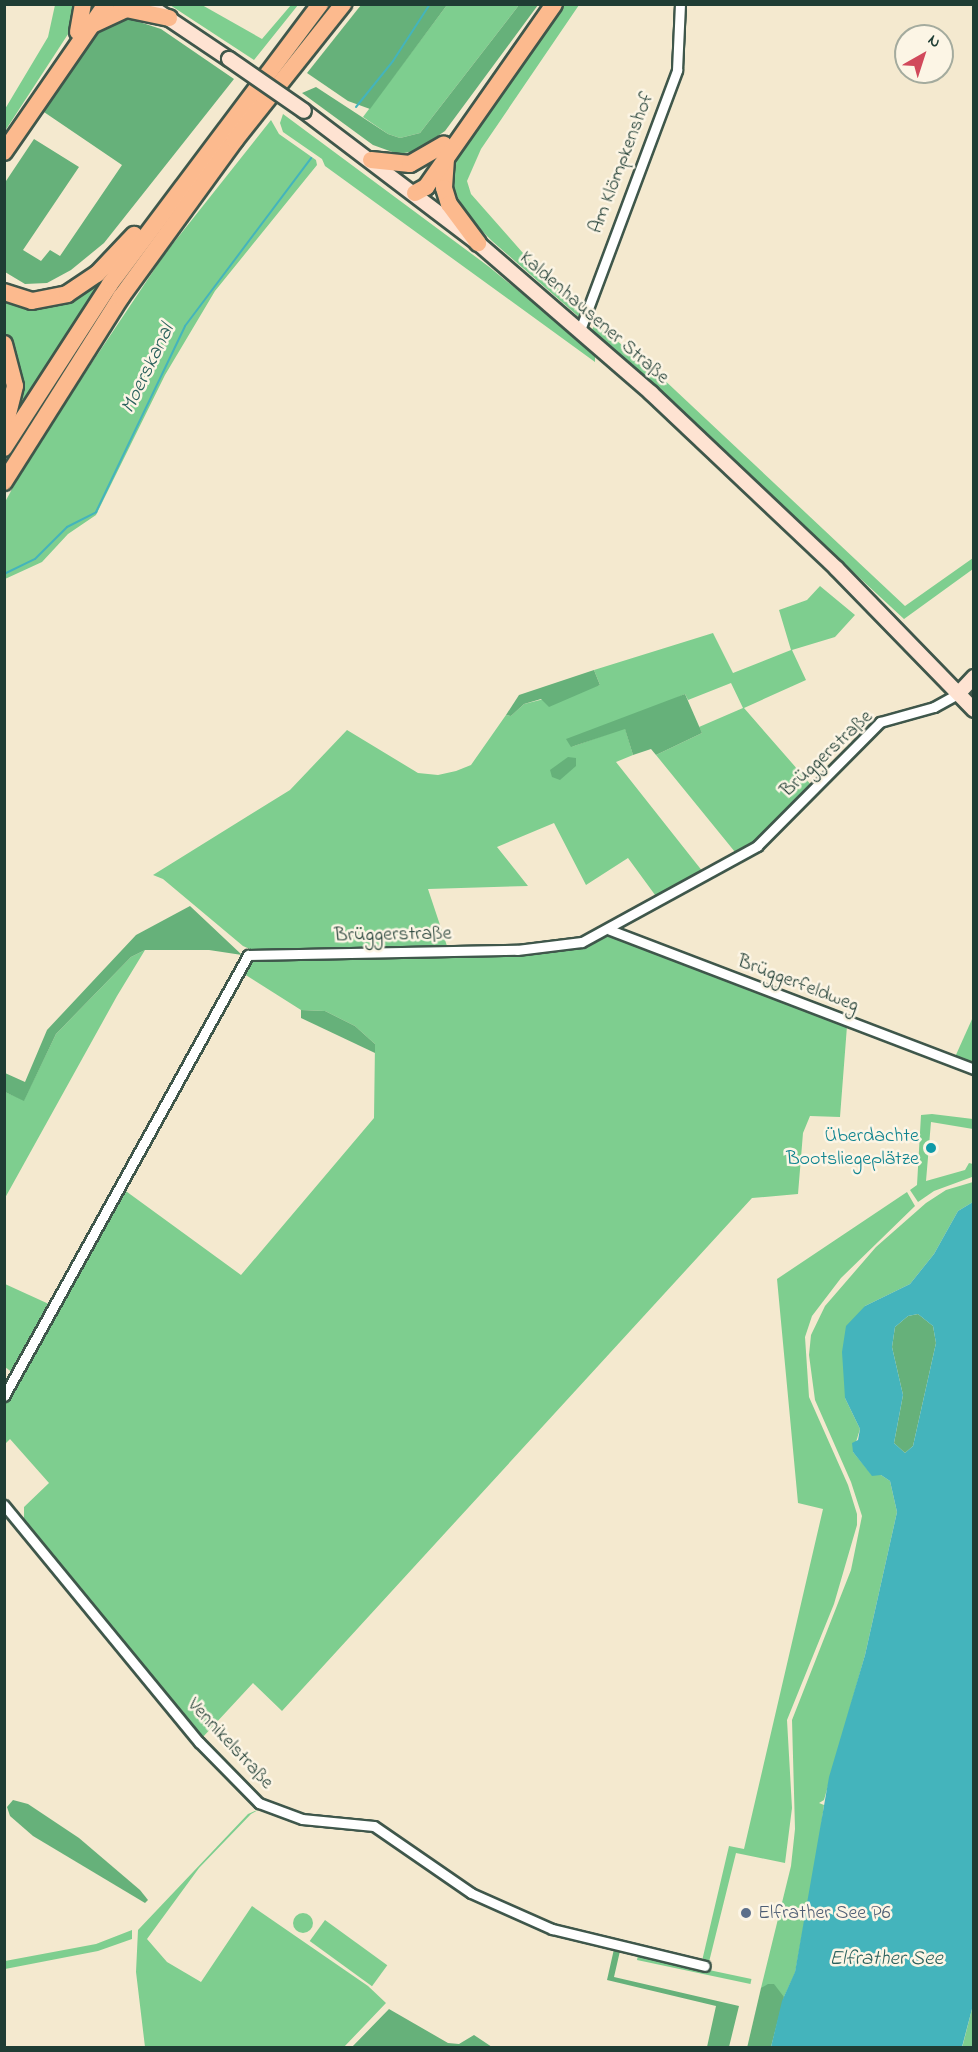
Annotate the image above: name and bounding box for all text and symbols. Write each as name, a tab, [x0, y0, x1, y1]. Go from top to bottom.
north arrow	[894, 24, 954, 84]
text: N	[922, 29, 946, 54]
street label: Am Klömpkenshof	[584, 89, 660, 237]
street label: Kaldenhausener Straße	[514, 246, 674, 390]
water label: Moerskanal	[116, 320, 180, 418]
street label: Brüggerstraße	[776, 705, 878, 803]
street label: Brüggerstraße	[334, 922, 452, 948]
street label: Brüggerfeldweg	[734, 950, 862, 1018]
place label: Überdachte Bootsliegeplätze	[786, 1124, 919, 1171]
marker: Überdachte Bootsliegeplätze	[924, 1141, 938, 1155]
street label: Vennikelstraße	[182, 1693, 278, 1795]
place label: Elfrather See P6	[758, 1901, 890, 1925]
marker: Elfrather See P6	[739, 1906, 753, 1920]
water label: Elfrather See	[829, 1946, 943, 1972]

